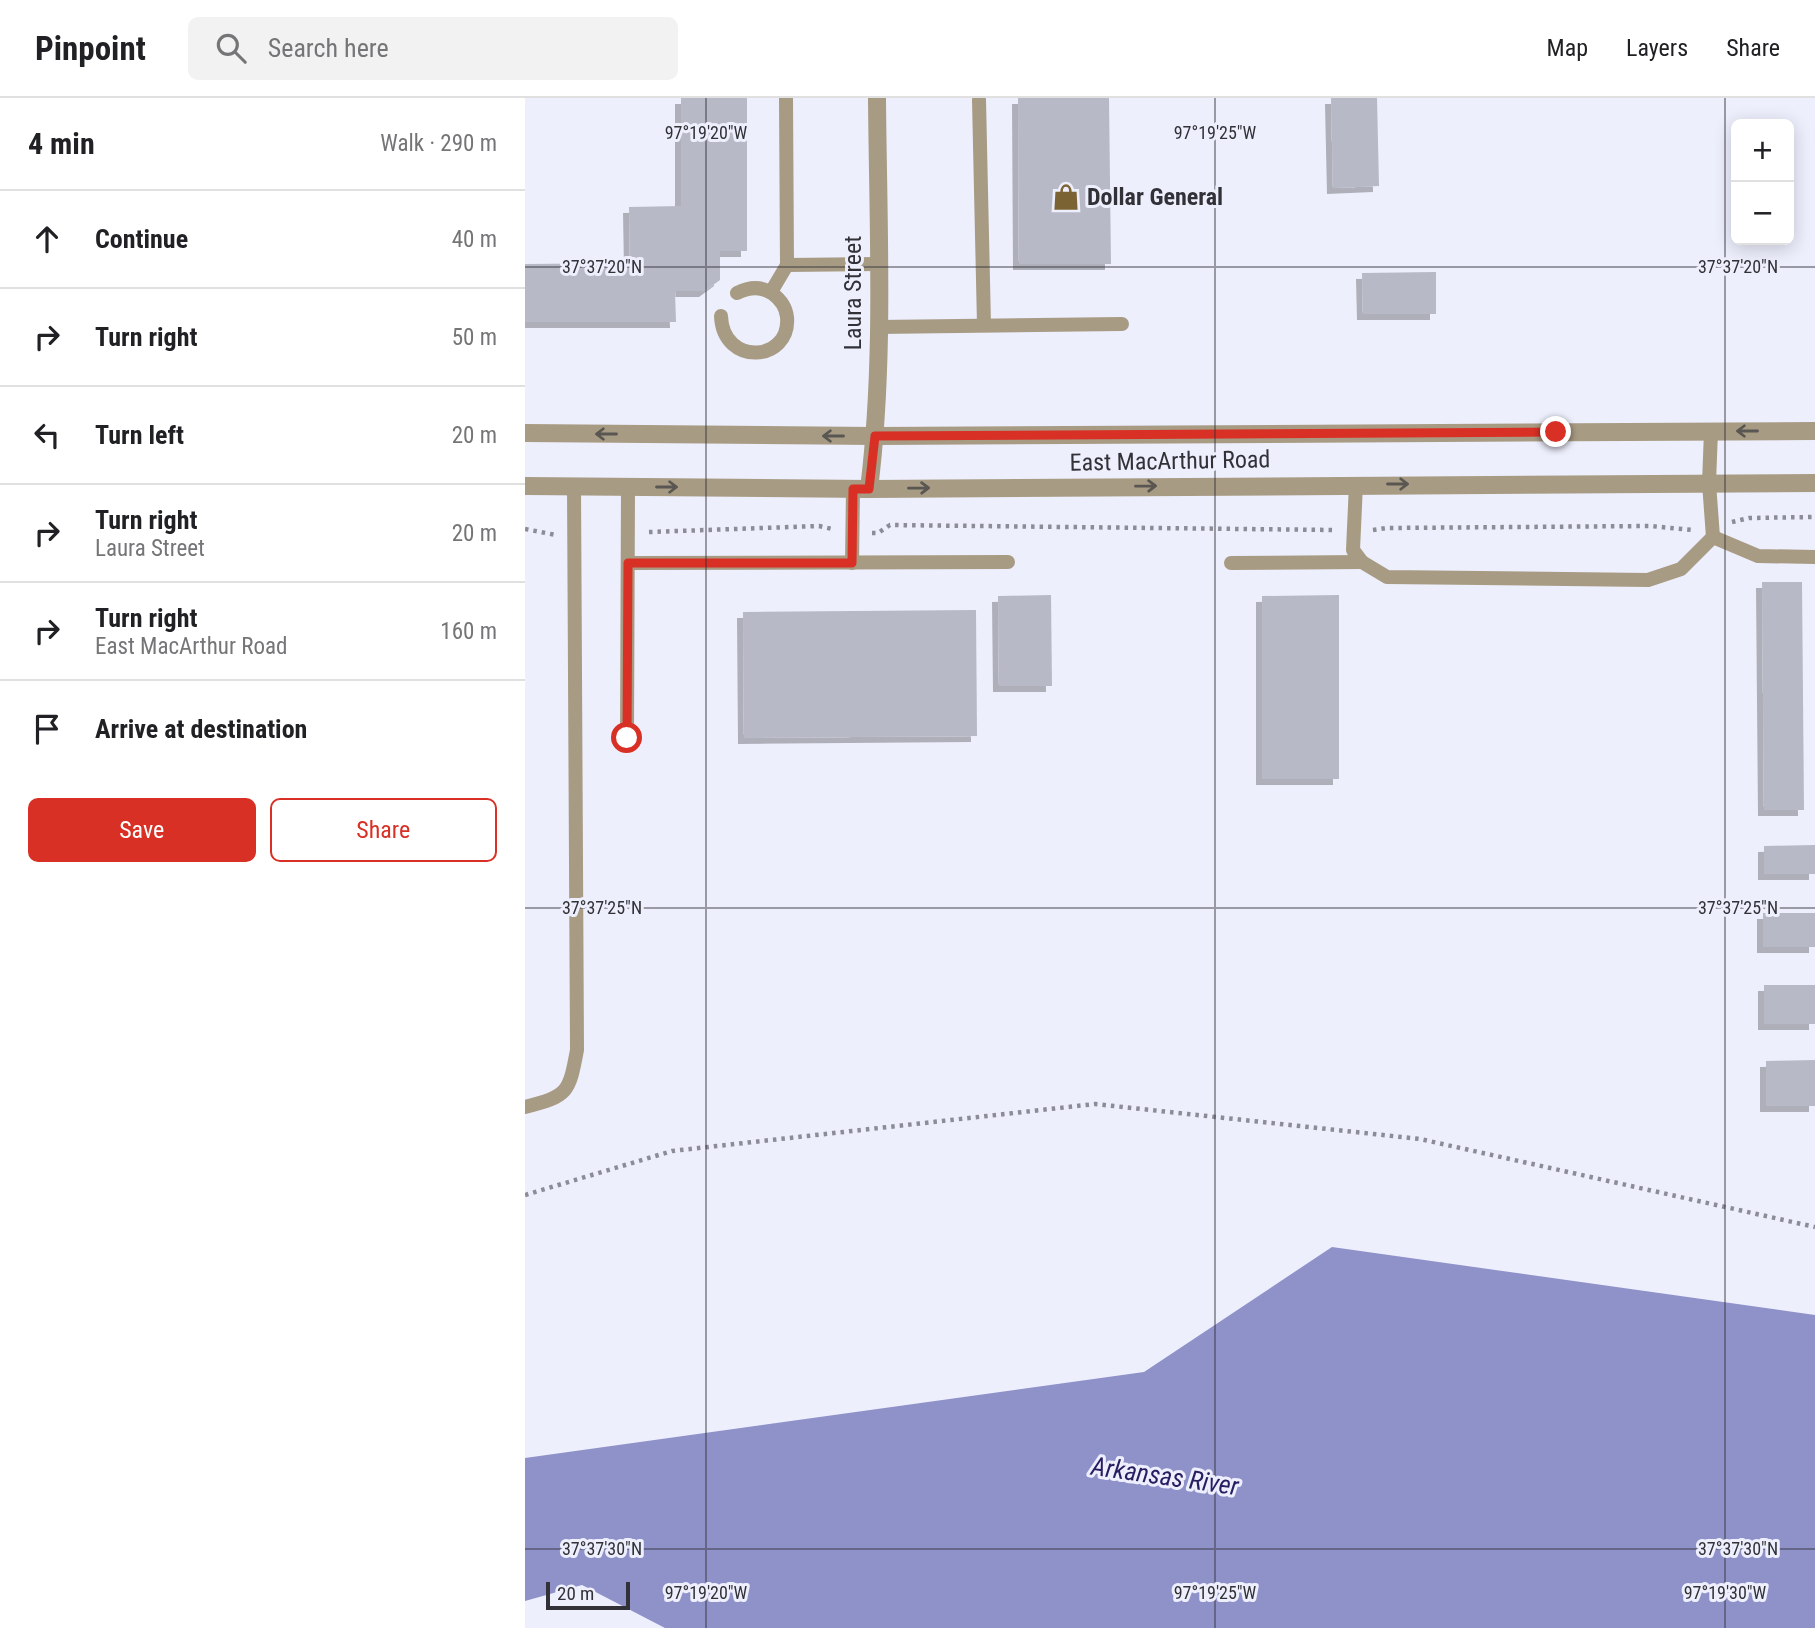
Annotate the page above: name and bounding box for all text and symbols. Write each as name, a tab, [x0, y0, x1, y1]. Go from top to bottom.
search box	[188, 17, 678, 80]
text: Pinpoint	[35, 29, 146, 68]
icon: search	[212, 29, 250, 67]
text: Search here	[268, 33, 389, 63]
text: Map	[1547, 34, 1588, 62]
text: Layers	[1626, 34, 1688, 62]
text: Share	[1726, 34, 1780, 62]
map controls	[1731, 119, 1794, 245]
button: +	[1731, 119, 1794, 182]
text: 97°19'20"W	[665, 122, 748, 143]
text: 97°19'25"W	[1174, 122, 1257, 143]
text: 4 min	[28, 126, 95, 161]
text: Walk · 290 m	[380, 130, 497, 157]
shop icon: Dollar General	[1051, 182, 1081, 212]
button: −	[1731, 182, 1794, 245]
place label: Dollar General	[1087, 183, 1223, 211]
icon: ahead	[28, 220, 66, 258]
text: Continue	[95, 224, 188, 254]
text: 40 m	[452, 226, 497, 253]
street label: Laura Street	[839, 236, 867, 350]
text: 37°37'20"N	[562, 256, 642, 277]
text: 37°37'20"N	[1698, 256, 1778, 277]
icon: right	[28, 318, 66, 356]
text: Turn right	[95, 322, 197, 352]
text: 50 m	[452, 324, 497, 351]
icon: left	[28, 416, 66, 454]
route end	[1540, 416, 1571, 447]
text: Turn left	[95, 420, 184, 450]
text: 20 m	[452, 422, 497, 449]
one-way arrow	[1736, 424, 1759, 438]
one-way arrow	[595, 427, 618, 441]
one-way arrow	[822, 429, 845, 443]
street label: East MacArthur Road	[1069, 445, 1271, 477]
one-way arrow	[1386, 477, 1409, 491]
one-way arrow	[1134, 479, 1157, 493]
one-way arrow	[655, 480, 678, 494]
one-way arrow	[907, 481, 930, 495]
text: Turn right	[95, 505, 197, 535]
icon: right	[28, 514, 66, 552]
text: 20 m	[452, 520, 497, 547]
text: Laura Street	[95, 535, 205, 562]
text: Turn right	[95, 603, 197, 633]
icon: right	[28, 612, 66, 650]
text: 160 m	[440, 618, 497, 645]
text: East MacArthur Road	[95, 633, 287, 660]
icon: arrive	[28, 710, 66, 748]
text: Arrive at destination	[95, 714, 307, 744]
route start	[611, 722, 642, 753]
button: Save	[28, 798, 256, 862]
button: Share	[270, 798, 497, 862]
text: 37°37'25"N	[562, 897, 642, 918]
text: 37°37'25"N	[1698, 897, 1778, 918]
water label: Arkansas River	[1089, 1451, 1242, 1501]
text: 37°37'30"N	[562, 1538, 642, 1559]
text: 37°37'30"N	[1698, 1538, 1778, 1559]
scale bar	[546, 1579, 630, 1611]
text: 20 m	[557, 1582, 594, 1605]
text: 97°19'20"W	[665, 1582, 748, 1603]
text: 97°19'25"W	[1174, 1582, 1257, 1603]
text: 97°19'30"W	[1684, 1582, 1767, 1603]

